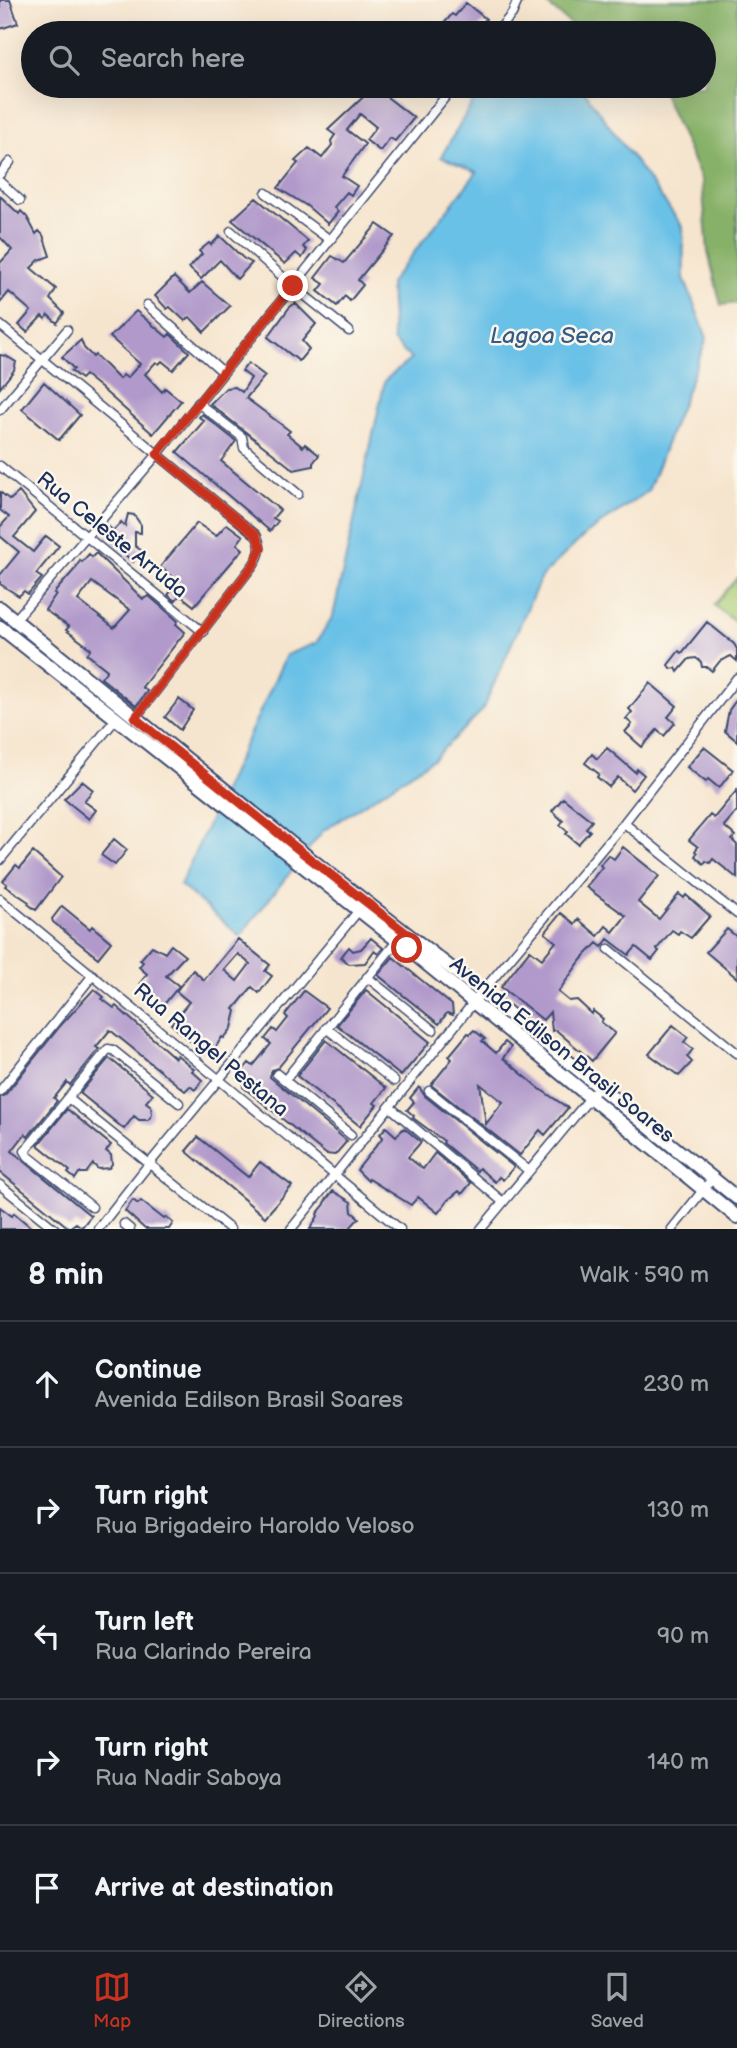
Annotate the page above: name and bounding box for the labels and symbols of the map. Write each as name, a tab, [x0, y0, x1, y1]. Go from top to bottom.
route end	[277, 270, 308, 301]
water label: Lagoa Seca	[490, 322, 614, 350]
street label: Rua Celeste Arruda	[32, 467, 192, 603]
route start	[391, 932, 422, 963]
street label: Avenida Edilson Brasil Soares	[445, 952, 679, 1148]
street label: Rua Rangel Pestana	[128, 978, 294, 1122]

